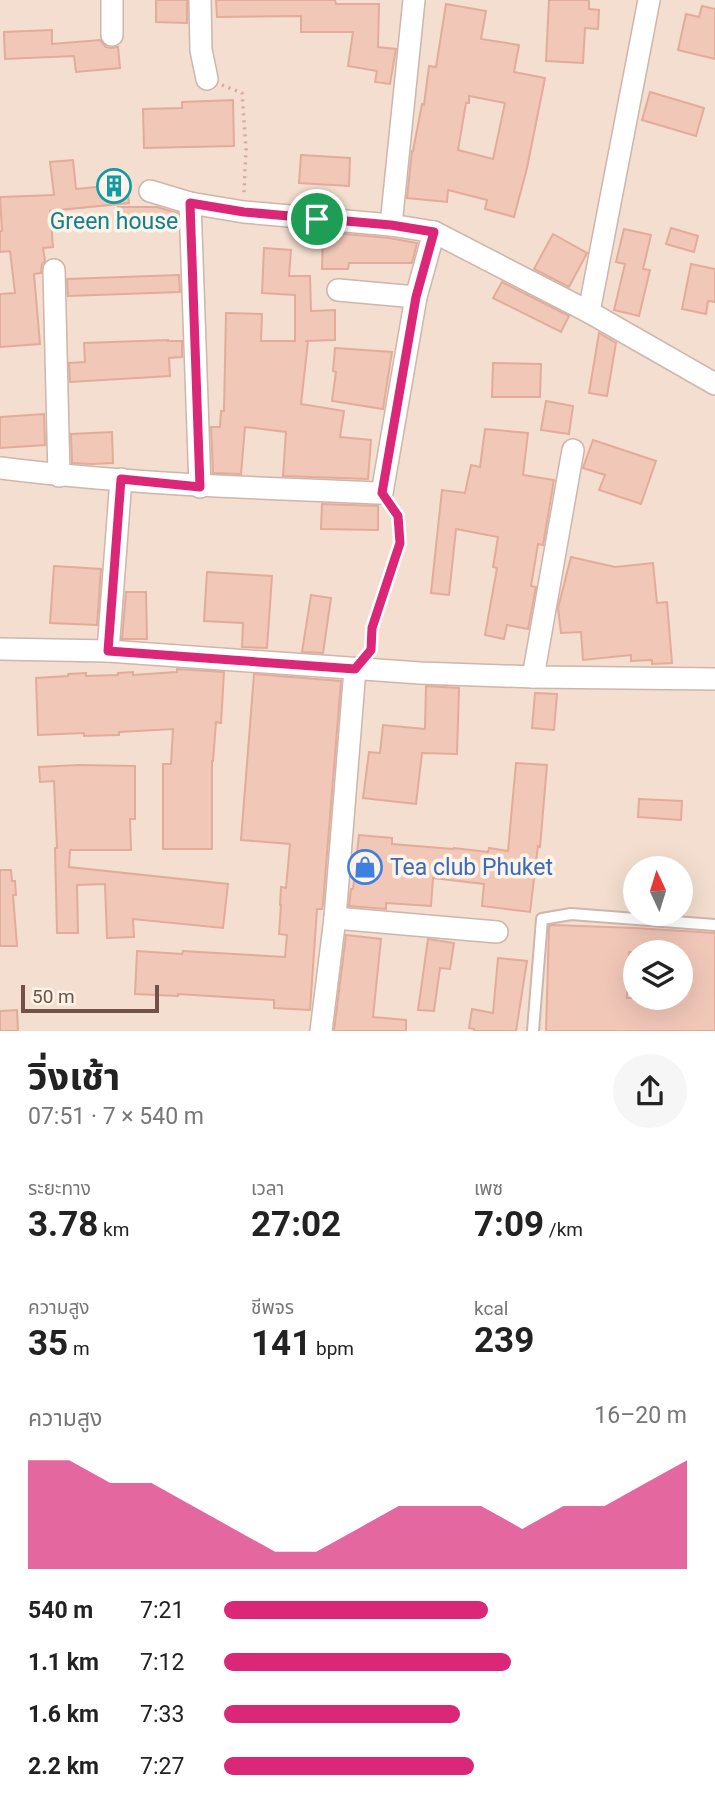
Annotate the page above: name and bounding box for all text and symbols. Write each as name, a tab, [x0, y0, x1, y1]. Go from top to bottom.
building icon: Green house	[95, 167, 133, 205]
pin	[287, 189, 347, 249]
icon: arrive	[298, 200, 336, 238]
place label: Green house	[50, 208, 178, 235]
shop icon: Tea club Phuket	[346, 848, 384, 886]
place label: Tea club Phuket	[390, 854, 553, 881]
north arrow	[623, 856, 693, 926]
map controls	[623, 856, 693, 1010]
button: layers	[623, 940, 693, 1010]
scale bar	[21, 982, 159, 1014]
text: 50 m	[32, 985, 75, 1008]
button: share	[613, 1054, 687, 1128]
text: วิ่งเช้า	[28, 1055, 120, 1099]
text: 07:51 · 7 × 540 m	[28, 1103, 204, 1130]
text: ระยะทาง	[28, 1177, 91, 1200]
text: เวลา	[251, 1177, 284, 1200]
text: เพซ	[474, 1177, 503, 1200]
text: 3.78	[28, 1204, 98, 1245]
text: 27:02	[251, 1204, 341, 1245]
text: 7:09	[474, 1204, 544, 1245]
text: km	[98, 1218, 129, 1241]
text: /km	[544, 1218, 583, 1241]
text: ความสูง	[28, 1296, 89, 1319]
text: ชีพจร	[251, 1296, 294, 1319]
text: kcal	[474, 1297, 508, 1320]
text: 239	[474, 1320, 534, 1361]
text: 35	[28, 1323, 68, 1364]
text: 141	[251, 1323, 311, 1364]
text: m	[68, 1337, 90, 1360]
text: bpm	[311, 1337, 354, 1360]
text: 16–20 m	[594, 1402, 687, 1429]
text: ความสูง	[28, 1405, 102, 1432]
text: 540 m	[28, 1597, 93, 1624]
text: 7:21	[140, 1597, 184, 1624]
text: 1.1 km	[28, 1649, 99, 1676]
text: 7:12	[140, 1649, 184, 1676]
text: 1.6 km	[28, 1701, 99, 1728]
text: 7:33	[140, 1701, 184, 1728]
text: 2.2 km	[28, 1753, 99, 1780]
text: 7:27	[140, 1753, 184, 1780]

